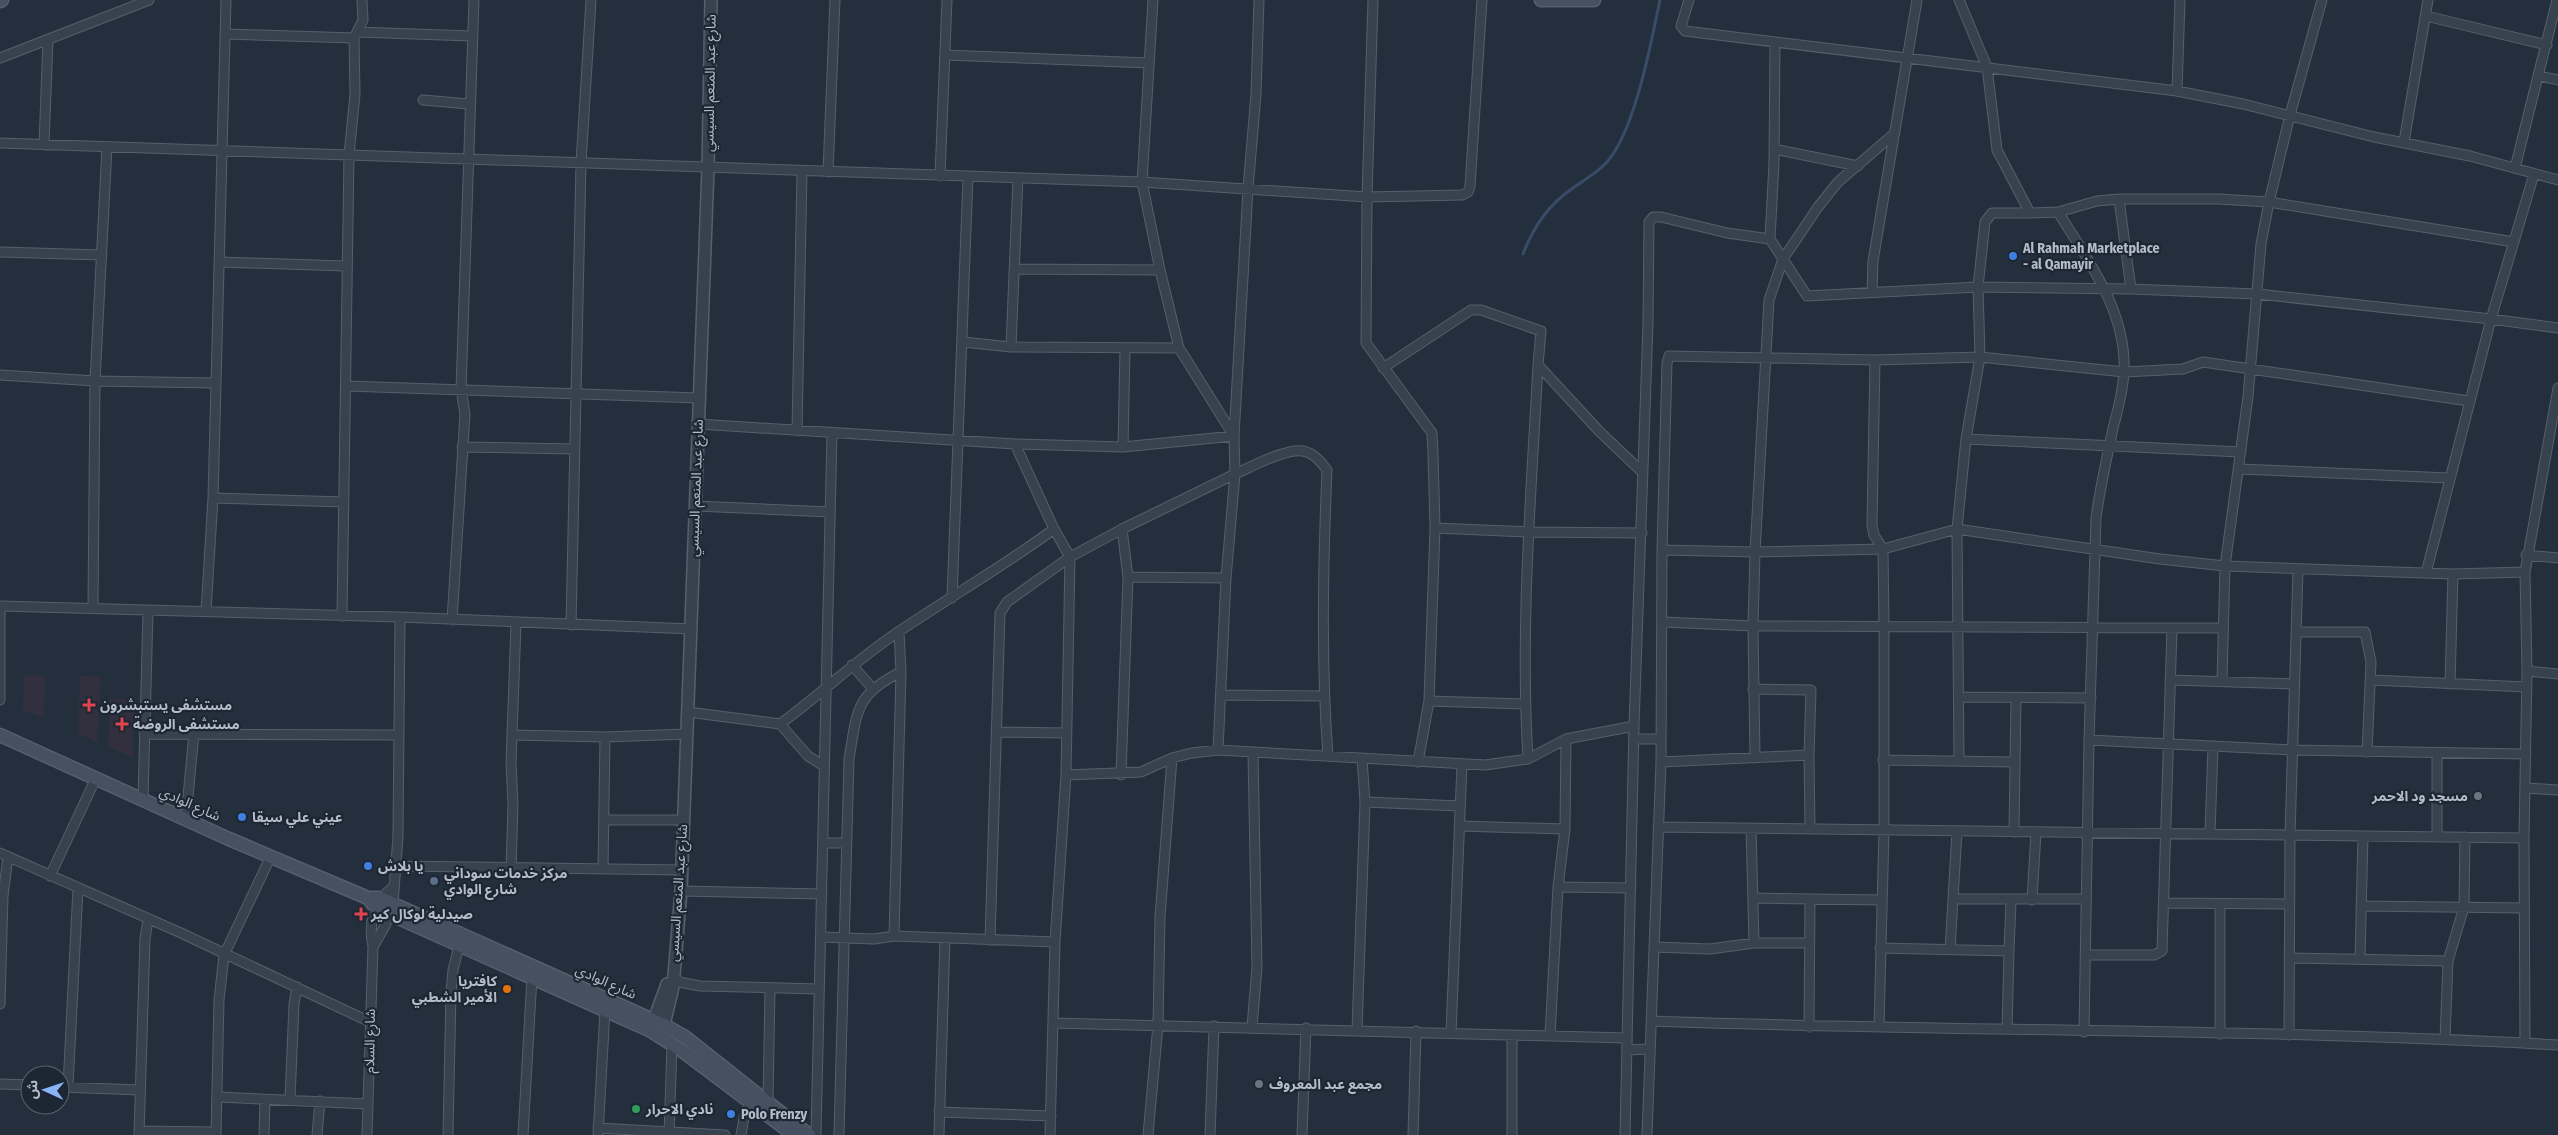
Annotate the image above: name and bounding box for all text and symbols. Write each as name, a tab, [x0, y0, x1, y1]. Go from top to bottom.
street label: شارع عبد المنعم السيسي	[700, 14, 722, 152]
place label: Al Rahmah Marketplace - al Qamayir	[2022, 240, 2160, 273]
marker: Al Rahmah Marketplace - al Qamayir	[2007, 250, 2019, 262]
street label: شارع عبد المنعم السيسي	[685, 419, 709, 557]
place label: مستشفى يستبشرون	[100, 697, 232, 714]
marker: مستشفى يستبشرون	[82, 698, 96, 712]
place label: مستشفى الروضة	[133, 716, 240, 733]
marker: مستشفى الروضة	[115, 717, 129, 731]
street label: شارع الوادي	[156, 783, 223, 827]
place label: مسجد ود الاحمر	[2371, 788, 2468, 805]
marker: مسجد ود الاحمر	[2472, 790, 2484, 802]
place label: عيني علي سيقا	[252, 809, 343, 828]
marker: عيني علي سيقا	[236, 811, 248, 823]
street label: شارع عبد المنعم السيسي	[665, 824, 694, 962]
place label: يا بلاش	[378, 858, 424, 875]
marker: يا بلاش	[362, 860, 374, 872]
place label: مركز خدمات سوداني شارع الوادي	[444, 865, 567, 900]
marker: مركز خدمات سوداني شارع الوادي	[428, 875, 440, 887]
place label: صيدلية لوكال كير	[370, 906, 473, 923]
marker: صيدلية لوكال كير	[355, 908, 367, 920]
street label: شارع الوادي	[572, 961, 639, 1005]
place label: كافتريا الأمير الشطبي	[412, 973, 498, 1008]
marker: كافتريا الأمير الشطبي	[501, 983, 513, 995]
street label: شارع السلام	[361, 1009, 381, 1073]
north arrow	[20, 1065, 70, 1115]
place label: مجمع عبد المعروف	[1269, 1076, 1382, 1094]
marker: مجمع عبد المعروف	[1253, 1078, 1265, 1090]
text: ش	[24, 1079, 42, 1099]
place label: نادي الاحرار	[645, 1101, 714, 1120]
marker: نادي الاحرار	[630, 1103, 642, 1115]
place label: Polo Frenzy	[741, 1106, 808, 1123]
marker: Polo Frenzy	[725, 1108, 737, 1120]

